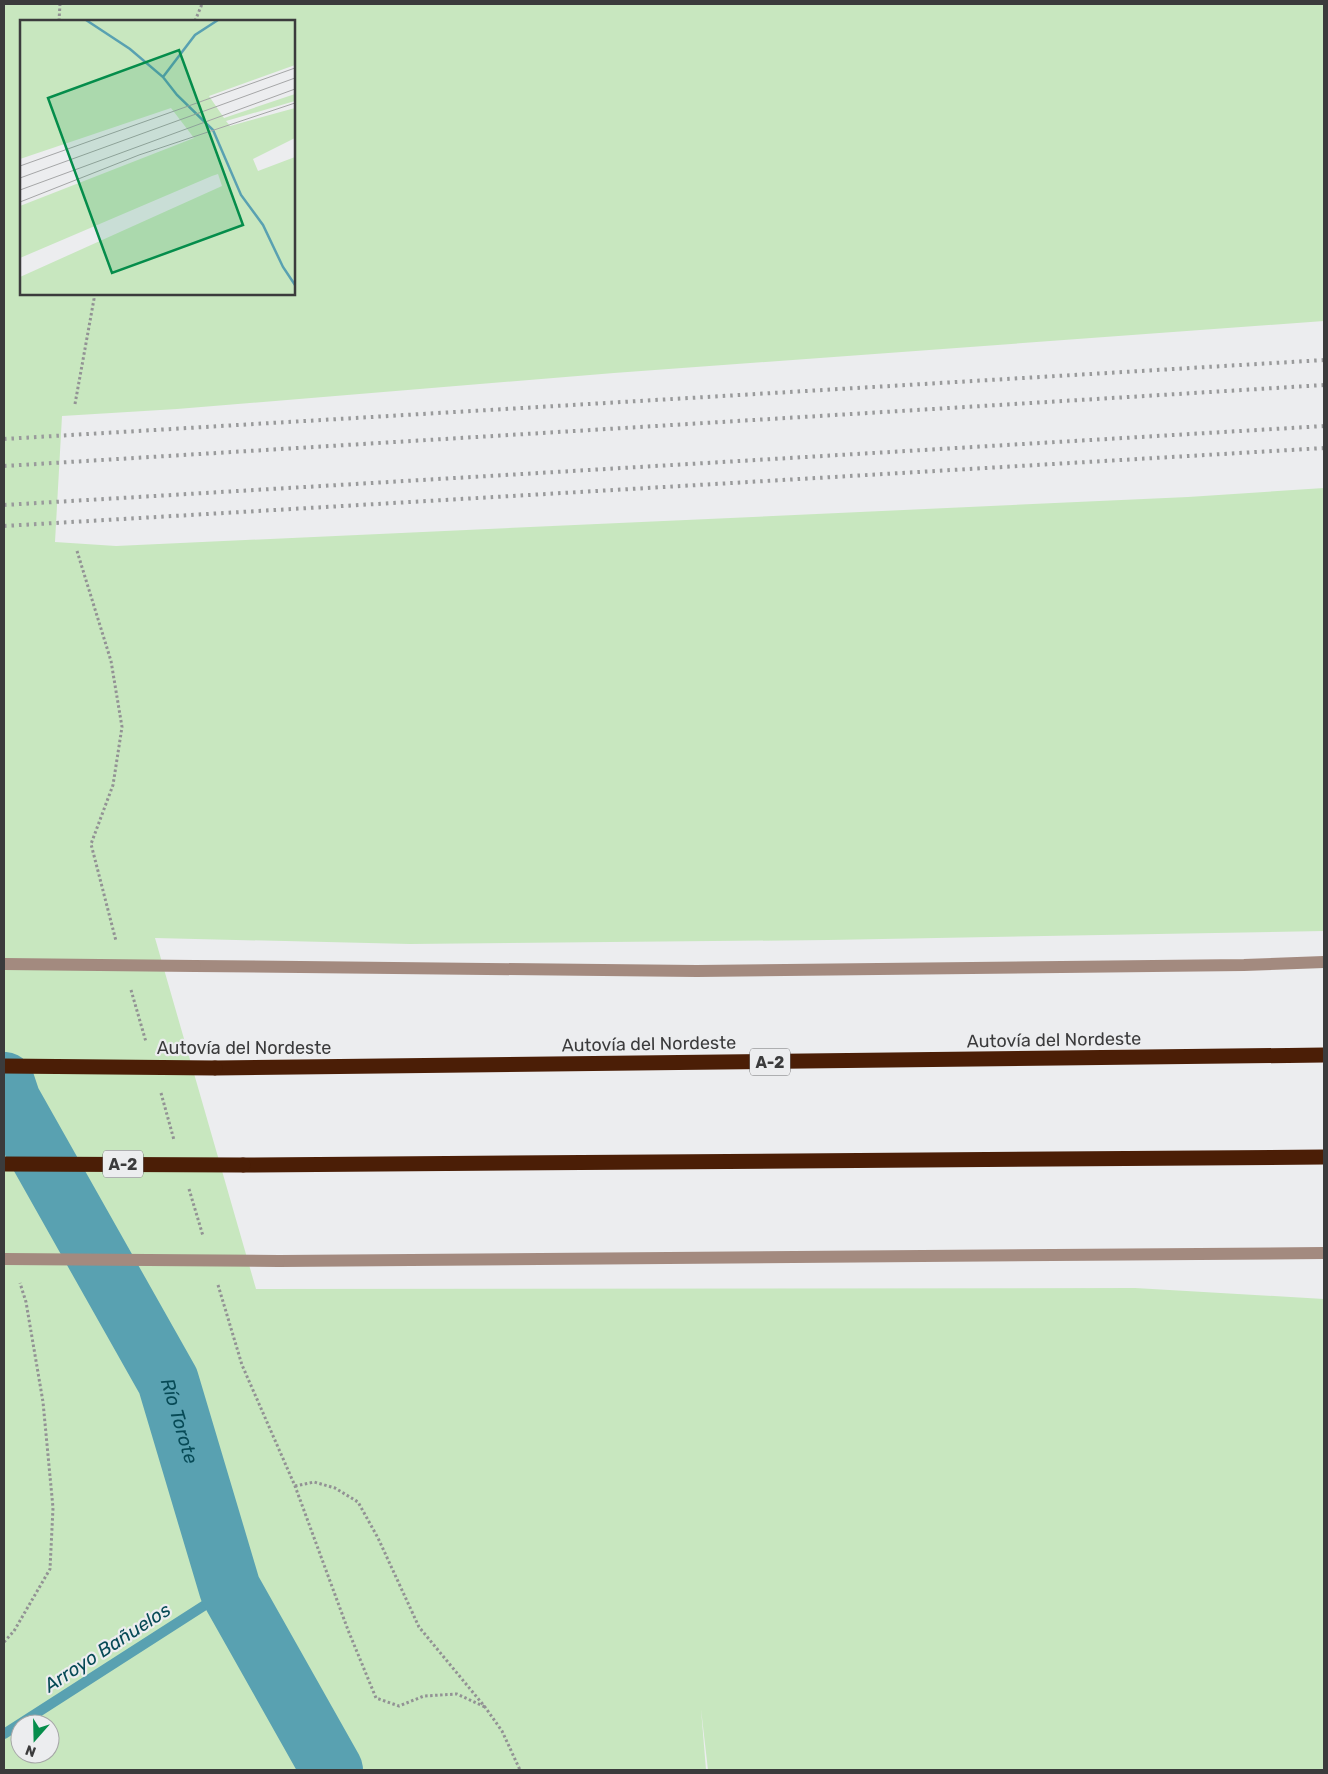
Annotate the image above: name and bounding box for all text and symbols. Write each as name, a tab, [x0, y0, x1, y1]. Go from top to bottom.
inset map	[20, 20, 295, 295]
street label: Autovía del Nordeste	[967, 1027, 1141, 1053]
street label: Autovía del Nordeste	[562, 1031, 736, 1057]
street label: Autovía del Nordeste	[157, 1037, 331, 1059]
road number: A-2	[750, 1048, 790, 1076]
road number: A-2	[103, 1150, 143, 1178]
water label: Río Torote	[156, 1375, 203, 1467]
water label: Arroyo Bañuelos	[39, 1598, 175, 1697]
north arrow	[10, 1714, 60, 1764]
text: N	[23, 1741, 38, 1760]

